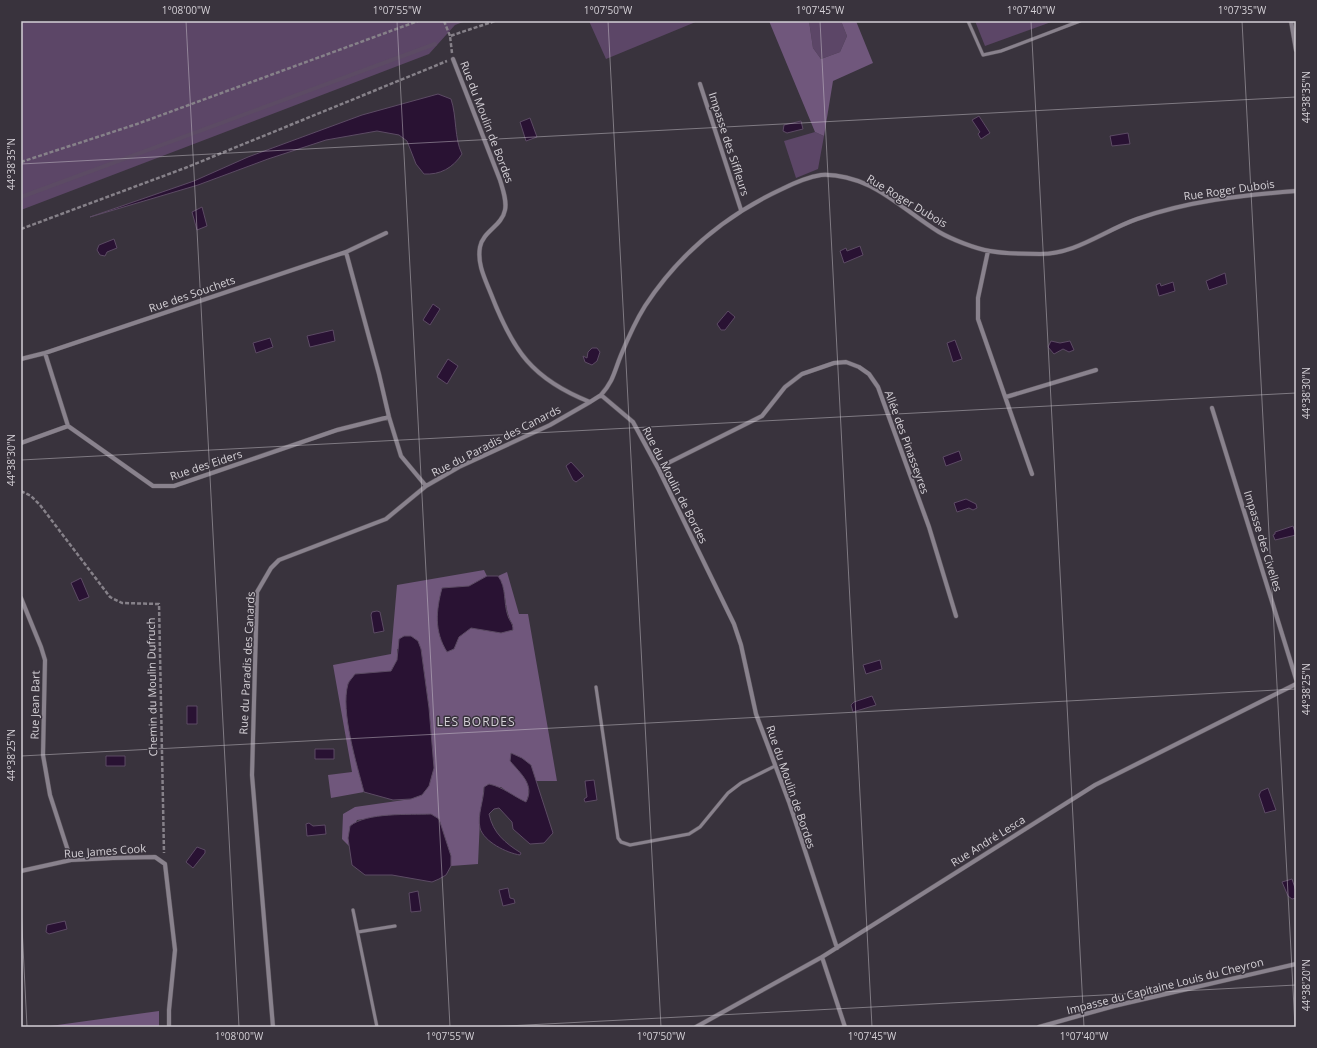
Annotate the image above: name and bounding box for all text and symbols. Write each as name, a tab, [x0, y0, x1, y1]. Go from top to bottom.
text: 1°08'00"W	[162, 3, 211, 17]
text: 1°07'55"W	[373, 3, 422, 17]
text: 1°07'50"W	[584, 3, 633, 17]
text: 1°07'45"W	[796, 3, 845, 17]
text: 1°07'40"W	[1007, 3, 1056, 17]
text: 1°07'35"W	[1218, 3, 1267, 17]
street label: Rue du Moulin de Bordes	[457, 59, 518, 185]
text: 44°38'35"N	[1299, 71, 1313, 123]
street label: Impasse des Siffleurs	[706, 90, 753, 198]
text: 44°38'35"N	[4, 138, 18, 190]
street label: Rue Roger Dubois	[864, 171, 950, 231]
street label: Rue Roger Dubois	[1183, 176, 1275, 203]
street label: Rue des Souchets	[147, 272, 237, 315]
text: 44°38'30"N	[1299, 367, 1313, 419]
street label: Allée des Pinasseyres	[882, 388, 933, 496]
street label: Rue du Paradis des Canards	[429, 401, 563, 480]
street label: Rue du Moulin de Bordes	[639, 424, 712, 546]
text: 44°38'30"N	[4, 434, 18, 486]
street label: Rue des Eiders	[168, 446, 244, 483]
street label: Impasse des Civelles	[1241, 488, 1286, 593]
street label: Rue du Paradis des Canards	[235, 591, 258, 735]
street label: Chemin du Moulin Dufruch	[143, 617, 160, 757]
text: 44°38'25"N	[1299, 663, 1313, 715]
street label: Rue Jean Bart	[26, 670, 43, 740]
district label: LES BORDES	[436, 713, 516, 730]
street label: Rue du Moulin de Bordes	[763, 723, 820, 850]
text: 44°38'25"N	[4, 729, 18, 781]
street label: Rue André Lesca	[948, 812, 1028, 869]
street label: Rue James Cook	[64, 840, 147, 861]
street label: Impasse du Capitaine Louis du Cheyron	[1065, 954, 1265, 1017]
text: 44°38'20"N	[1299, 959, 1313, 1011]
text: 1°08'00"W	[215, 1029, 264, 1043]
text: 1°07'55"W	[426, 1029, 475, 1043]
text: 1°07'50"W	[637, 1029, 686, 1043]
text: 1°07'45"W	[848, 1029, 897, 1043]
text: 1°07'40"W	[1060, 1029, 1109, 1043]

